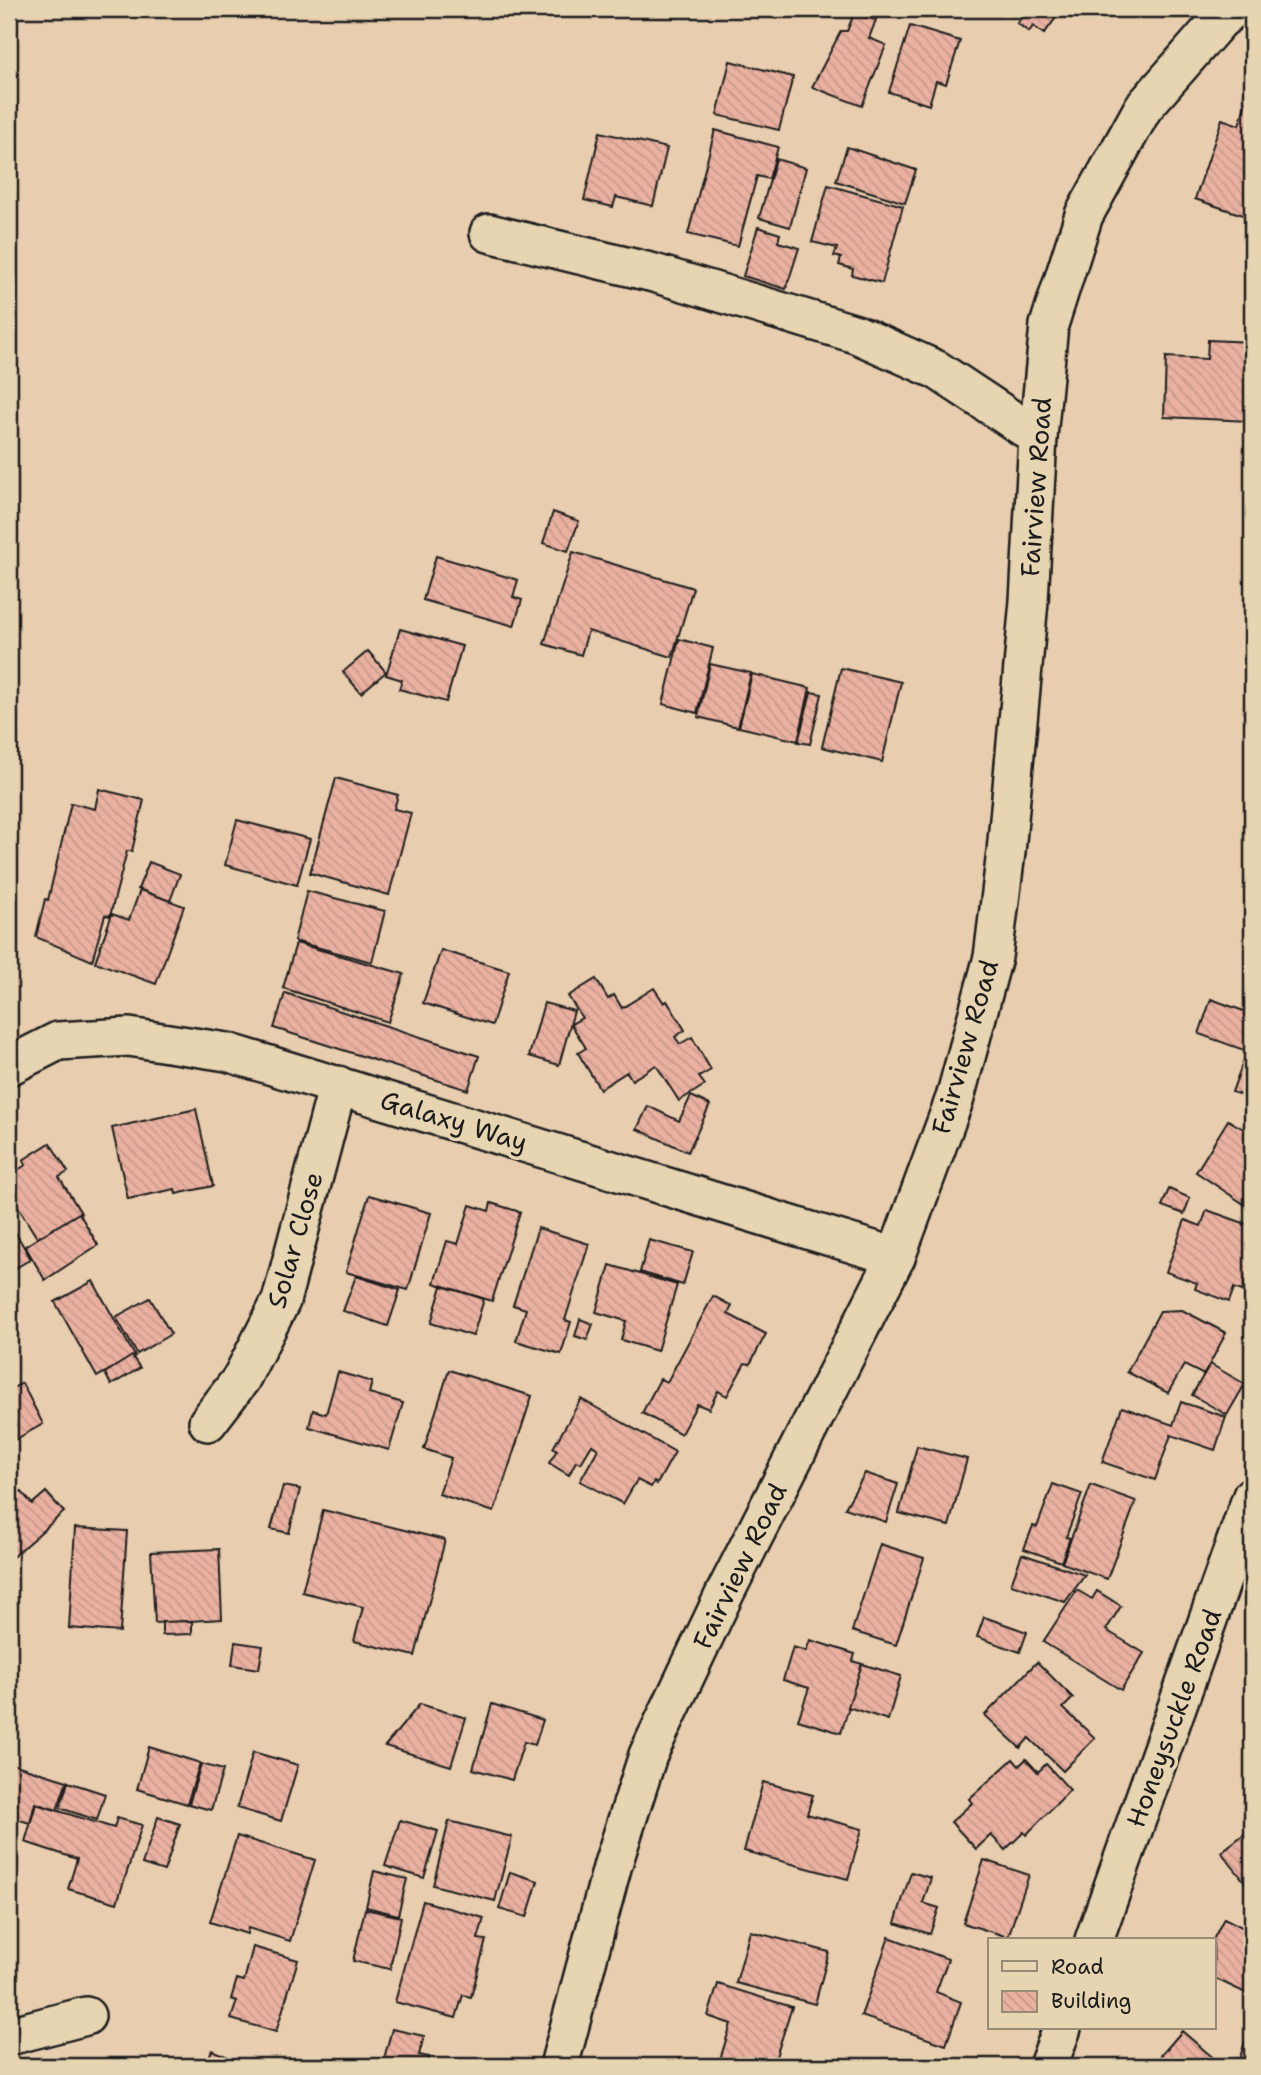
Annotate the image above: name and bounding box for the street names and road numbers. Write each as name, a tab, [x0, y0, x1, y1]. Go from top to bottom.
street label: Fairview Road	[1012, 396, 1059, 578]
street label: Fairview Road	[923, 955, 1006, 1138]
street label: Galaxy Way	[376, 1082, 532, 1159]
street label: Solar Close	[258, 1168, 331, 1312]
street label: Fairview Road	[684, 1477, 795, 1654]
street label: Honeysuckle Road	[1118, 1604, 1229, 1832]

